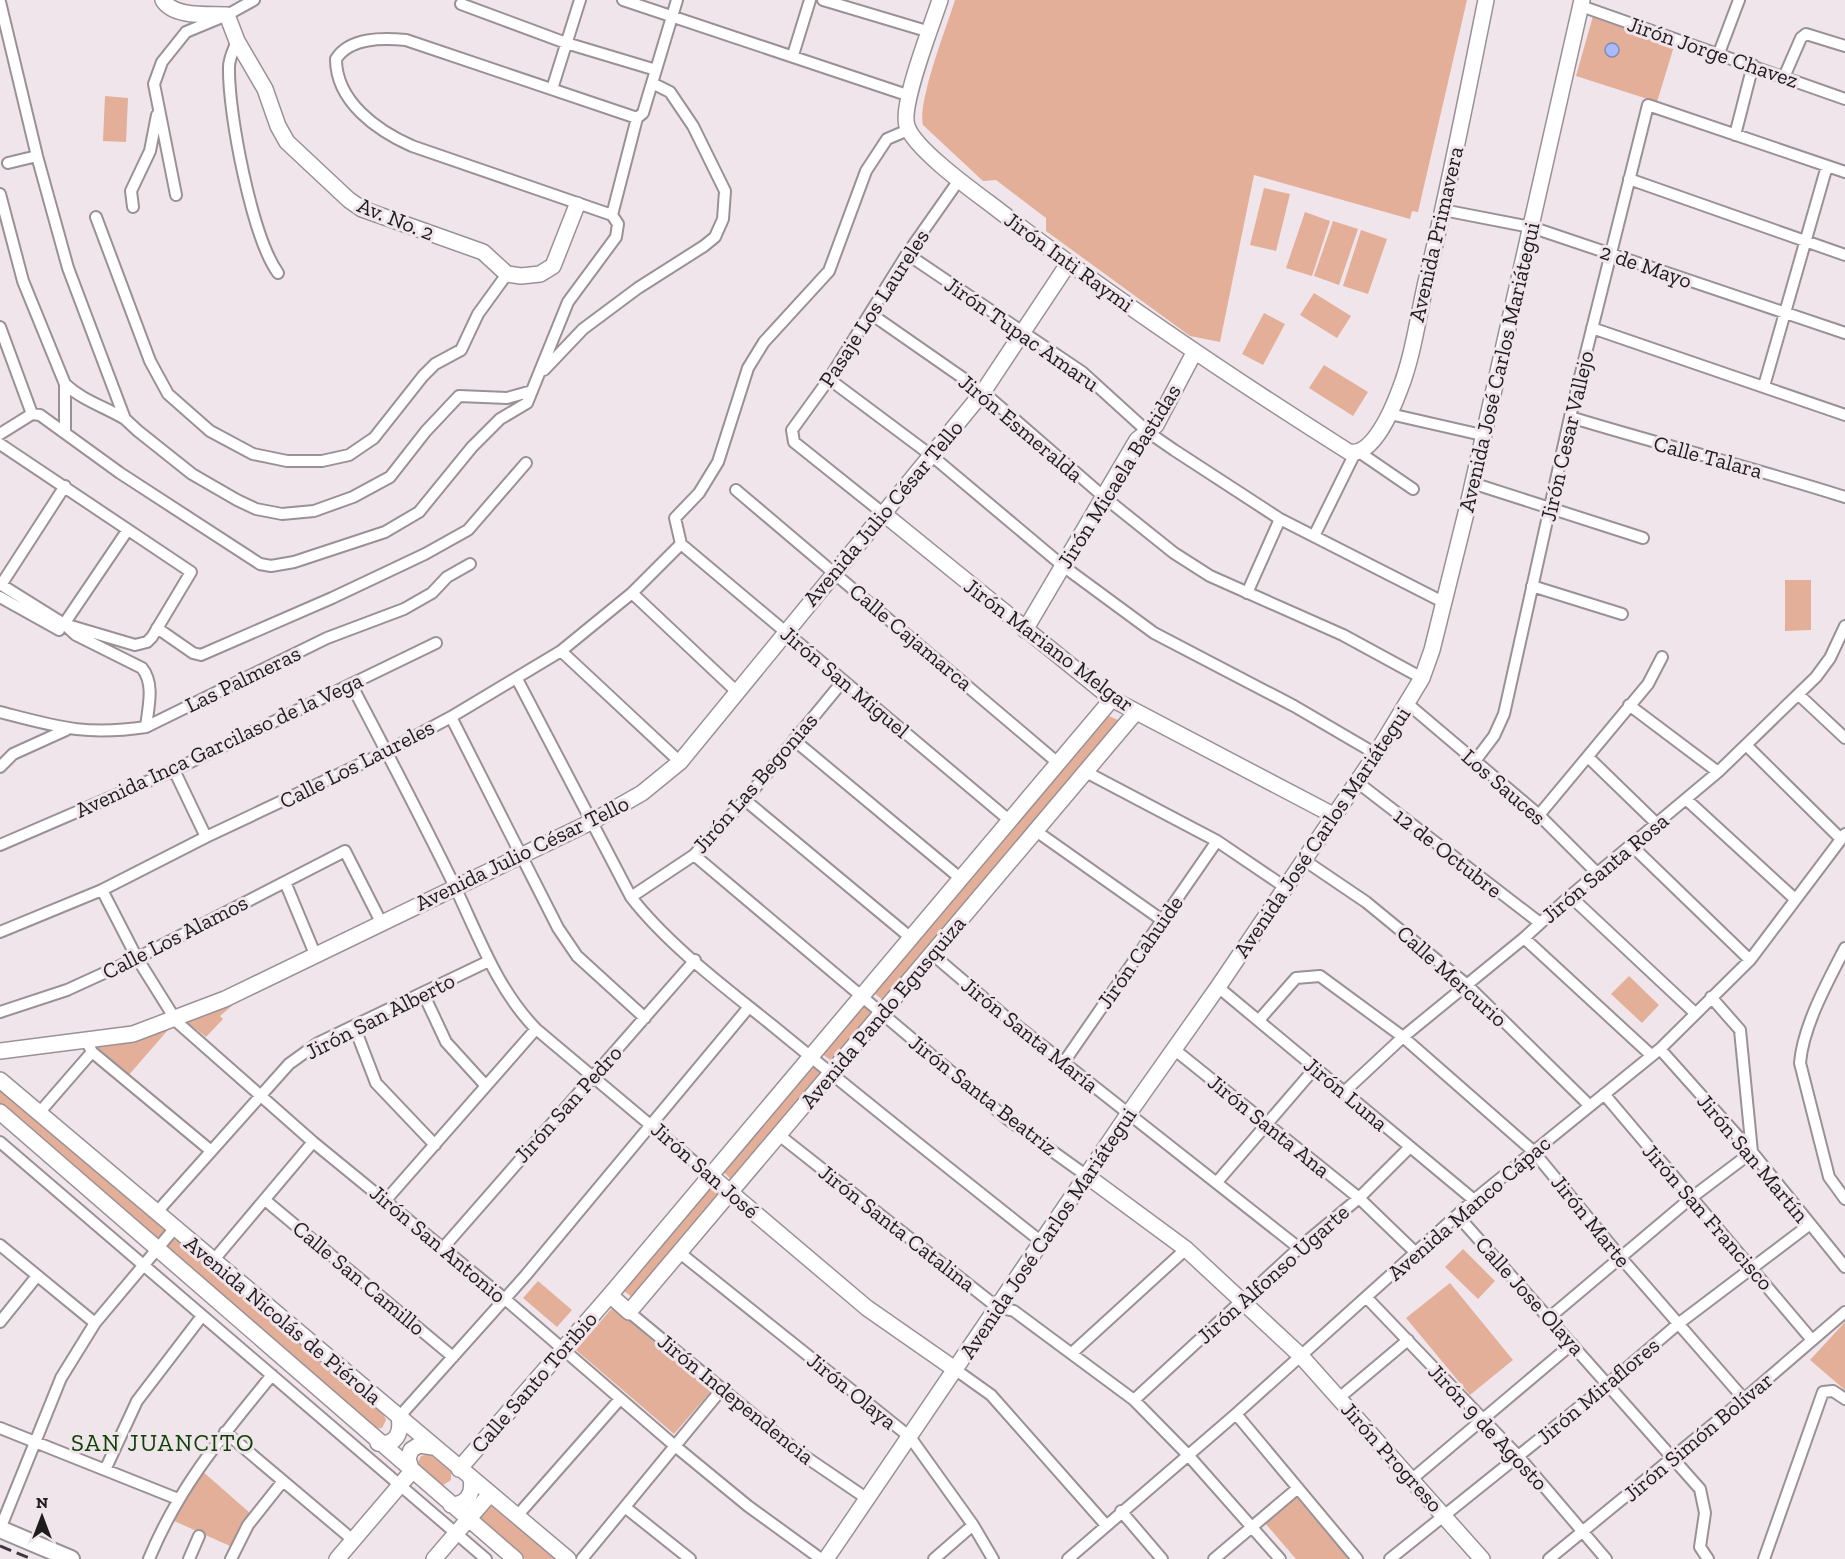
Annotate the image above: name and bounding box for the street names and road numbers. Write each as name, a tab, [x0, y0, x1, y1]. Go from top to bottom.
street label: Jirón Jorge Chavez	[1624, 10, 1802, 94]
street label: Avenida Primavera	[1403, 143, 1469, 324]
street label: Av. No. 2	[354, 191, 438, 247]
street label: Jirón Inti Raymi	[999, 206, 1139, 318]
street label: Avenida José Carlos Mariátegui	[1452, 219, 1546, 515]
street label: Pasaje Los Laureles	[813, 224, 935, 392]
street label: 2 de Mayo	[1597, 238, 1695, 294]
street label: Jirón Tupac Amaru	[940, 271, 1105, 398]
street label: Jirón Cesar Vallejo	[1534, 348, 1600, 524]
street label: Jirón Esmeralda	[953, 368, 1089, 488]
street label: Jirón Micaela Bastidas	[1051, 379, 1187, 573]
street label: Avenida Julio César Tello	[797, 414, 969, 612]
street label: Calle Talara	[1651, 430, 1766, 485]
street label: Jirón Mariano Melgar	[959, 572, 1139, 718]
street label: Calle Cajamarca	[844, 578, 978, 697]
street label: Jirón San Miguel	[775, 620, 915, 744]
street label: Las Palmeras	[181, 639, 305, 719]
street label: Avenida Inca Garcilaso de la Vega	[71, 666, 367, 824]
street label: Avenida José Carlos Mariátegui	[1228, 701, 1416, 963]
street label: Jirón Las Begonias	[687, 707, 823, 859]
street label: Calle Los Laureles	[275, 713, 439, 815]
street label: Los Sauces	[1456, 743, 1552, 831]
street label: Avenida Julio César Tello	[411, 789, 633, 917]
street label: 12 de Octubre	[1388, 802, 1508, 904]
street label: Jirón Santa Rosa	[1536, 807, 1674, 929]
street label: Calle Los Alamos	[98, 889, 252, 985]
street label: Jirón Cahuide	[1091, 890, 1189, 1014]
street label: Avenida Pando Egusquiza	[795, 910, 972, 1114]
street label: Calle Mercurio	[1391, 919, 1513, 1033]
street label: Jirón San Alberto	[301, 967, 459, 1065]
street label: Jirón Santa María	[956, 971, 1104, 1099]
street label: Jirón Santa Beatriz	[903, 1029, 1063, 1161]
street label: Jirón San Pedro	[508, 1040, 628, 1168]
street label: Jirón Luna	[1299, 1051, 1394, 1137]
street label: Jirón Santa Ana	[1202, 1068, 1336, 1184]
street label: Jirón San Martín	[1691, 1088, 1815, 1228]
street label: Avenida José Carlos Mariátegui	[954, 1102, 1142, 1364]
street label: Jirón San José	[646, 1116, 764, 1224]
street label: Avenida Manco Cápac	[1382, 1130, 1556, 1286]
street label: Jirón San Francisco	[1637, 1138, 1779, 1296]
street label: Jirón Santa Catalina	[813, 1158, 981, 1298]
street label: Jirón Marte	[1545, 1169, 1637, 1273]
street label: Jirón San Antonio	[364, 1179, 512, 1309]
street label: Jirón Alfonso Ugarte	[1191, 1199, 1355, 1349]
street label: Calle San Camillo	[287, 1215, 431, 1341]
street label: Avenida Nicolás de Piérola	[179, 1230, 387, 1411]
street label: Calle Jose Olaya	[1469, 1231, 1591, 1361]
street label: Calle Santo Toribio	[465, 1306, 603, 1458]
street label: Jirón Independencia	[652, 1328, 820, 1470]
street label: Jirón Miraflores	[1531, 1332, 1665, 1450]
street label: Jirón Olaya	[802, 1347, 903, 1436]
street label: Jirón 9 de Agosto	[1422, 1358, 1554, 1496]
street label: Jirón Simón Bolívar	[1618, 1367, 1778, 1507]
street label: Jirón Progreso	[1335, 1396, 1449, 1518]

